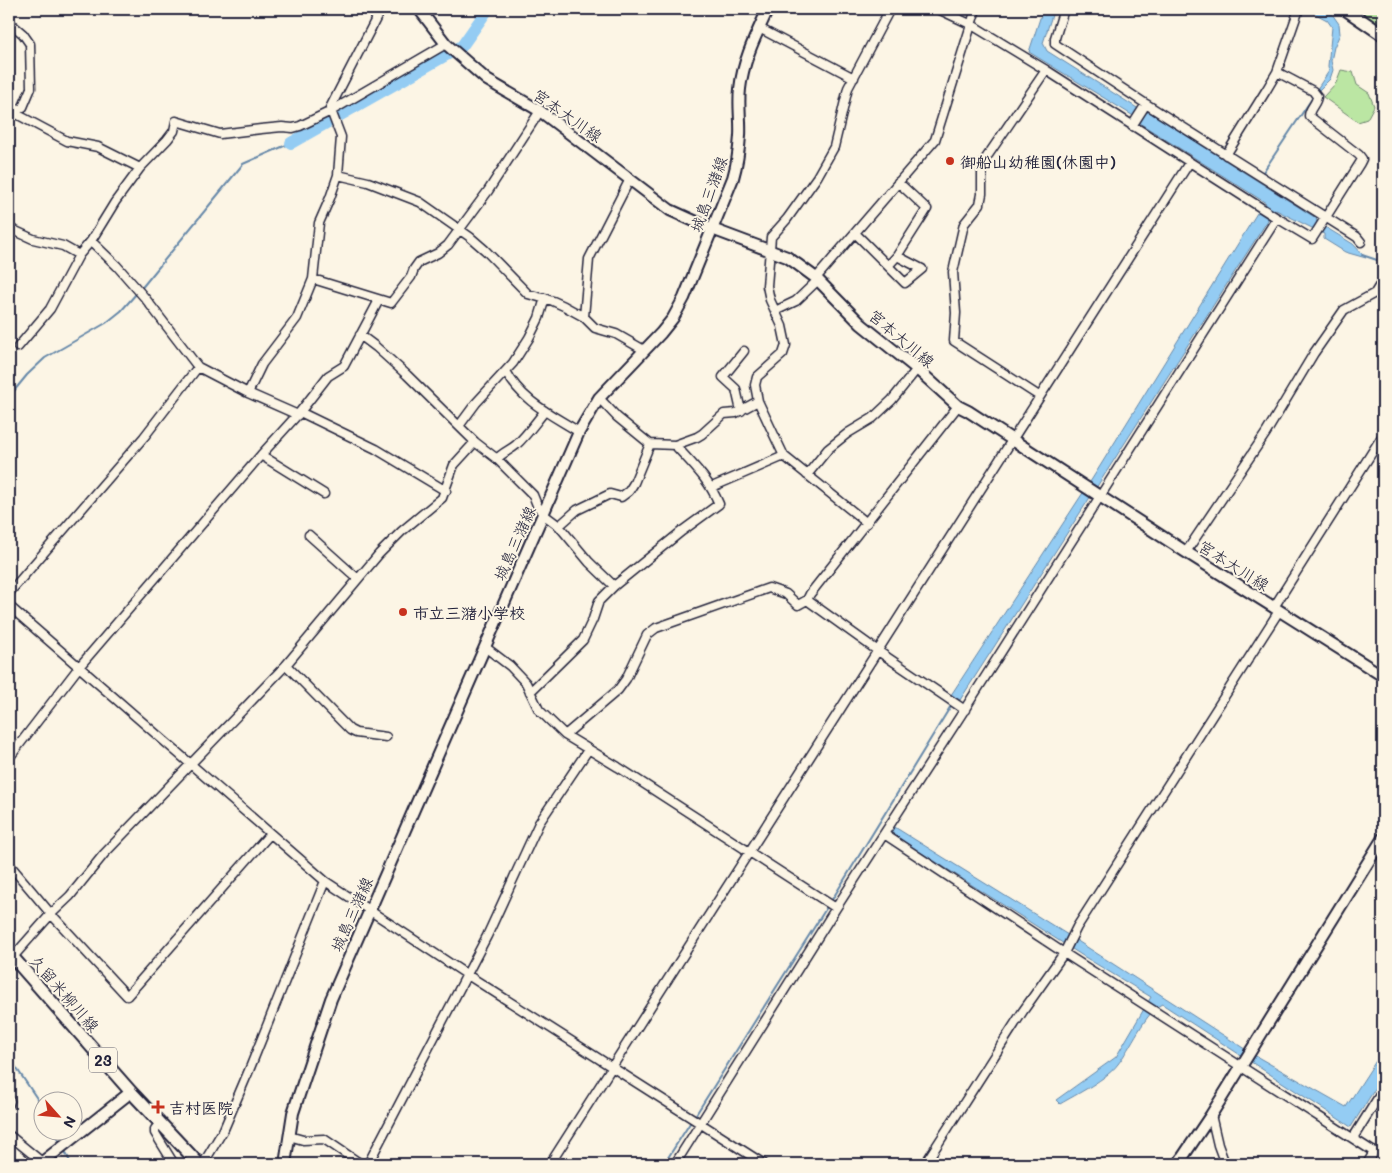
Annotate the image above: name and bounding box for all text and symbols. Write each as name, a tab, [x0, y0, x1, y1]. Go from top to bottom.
street label: 宮本大川線	[529, 83, 607, 147]
place label: 御船山幼稚園(休園中)	[960, 151, 1116, 172]
street label: 城島三潴線	[684, 153, 732, 235]
marker: 御船山幼稚園(休園中)	[944, 155, 956, 167]
street label: 宮本大川線	[865, 304, 939, 372]
street label: 城島三潴線	[488, 502, 540, 584]
street label: 宮本大川線	[1195, 535, 1273, 595]
place label: 市立三潴小学校	[413, 602, 525, 623]
marker: 市立三潴小学校	[397, 606, 409, 618]
street label: 城島三潴線	[325, 873, 377, 955]
street label: 久留米柳川線	[26, 950, 104, 1036]
road number: 23	[89, 1048, 117, 1072]
north arrow	[32, 1090, 82, 1140]
place label: 吉村医院	[169, 1097, 233, 1118]
marker: 吉村医院	[151, 1100, 165, 1114]
text: N	[59, 1113, 81, 1131]

